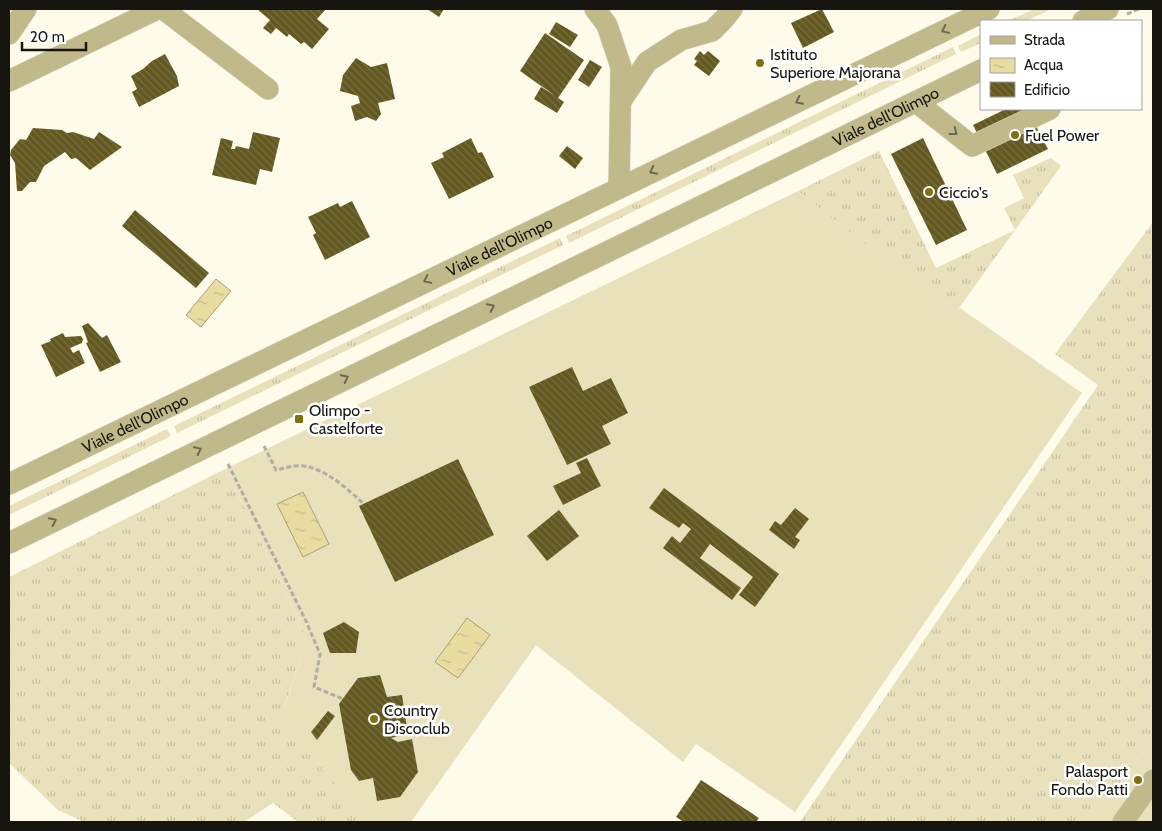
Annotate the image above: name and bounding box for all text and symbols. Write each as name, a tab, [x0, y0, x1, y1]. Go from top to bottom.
scale bar	[22, 20, 86, 52]
legend	[980, 20, 1142, 110]
one-way arrow	[941, 24, 950, 34]
text: 20 m	[30, 28, 65, 46]
text: Strada	[1024, 31, 1066, 49]
place label: Istituto Superiore Majorana	[770, 45, 901, 82]
text: Acqua	[1024, 56, 1064, 74]
marker: Istituto Superiore Majorana	[754, 57, 766, 69]
text: Edificio	[1024, 81, 1070, 99]
street label: Viale dell'Olimpo	[830, 83, 942, 151]
one-way arrow	[795, 94, 804, 105]
place label: Fuel Power	[1025, 126, 1100, 145]
one-way arrow	[948, 127, 957, 135]
marker: Fuel Power	[1009, 129, 1021, 141]
one-way arrow	[649, 165, 658, 175]
place label: Ciccio's	[939, 183, 989, 202]
marker: Ciccio's	[923, 186, 935, 198]
street label: Viale dell'Olimpo	[444, 213, 556, 280]
one-way arrow	[424, 274, 433, 284]
one-way arrow	[486, 303, 495, 314]
one-way arrow	[339, 375, 348, 385]
street label: Viale dell'Olimpo	[79, 390, 192, 457]
place label: Olimpo - Castelforte	[309, 401, 383, 438]
marker: Olimpo - Castelforte	[293, 413, 305, 425]
one-way arrow	[193, 446, 202, 456]
one-way arrow	[47, 517, 56, 527]
place label: Country Discoclub	[384, 701, 450, 738]
marker: Country Discoclub	[368, 713, 380, 725]
place label: Palasport Fondo Patti	[1051, 762, 1129, 799]
marker: Palasport Fondo Patti	[1132, 774, 1144, 786]

